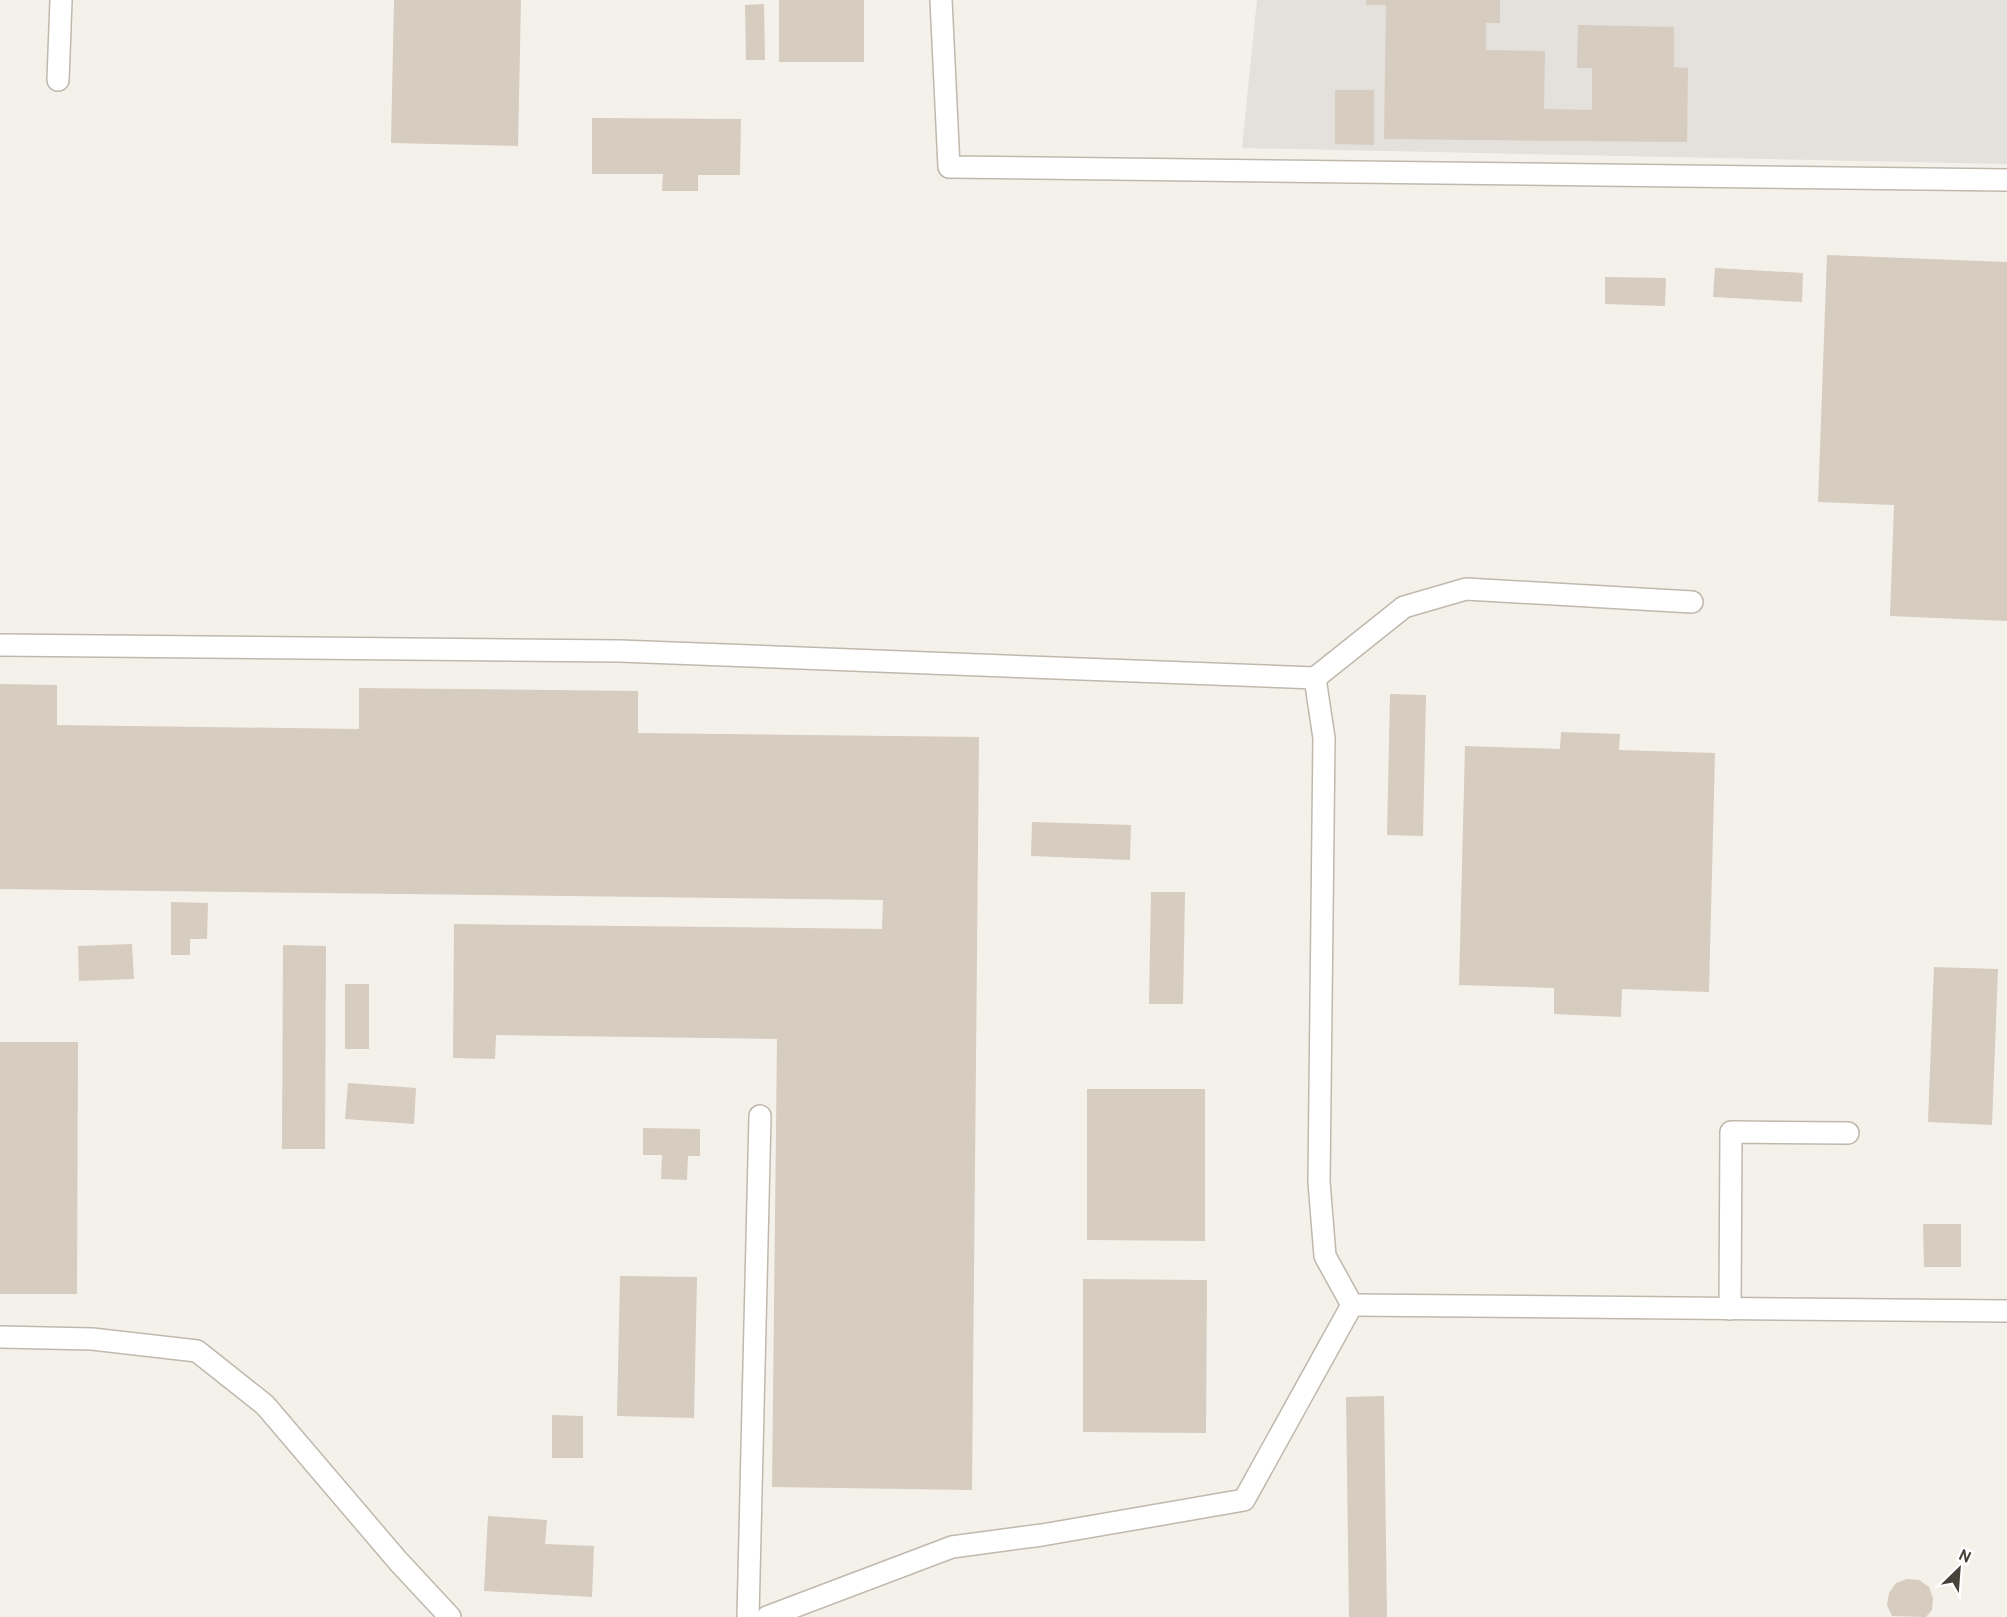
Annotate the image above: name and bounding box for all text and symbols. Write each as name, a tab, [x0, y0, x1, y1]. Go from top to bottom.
north arrow	[1929, 1539, 1989, 1599]
text: N	[1955, 1546, 1974, 1569]

